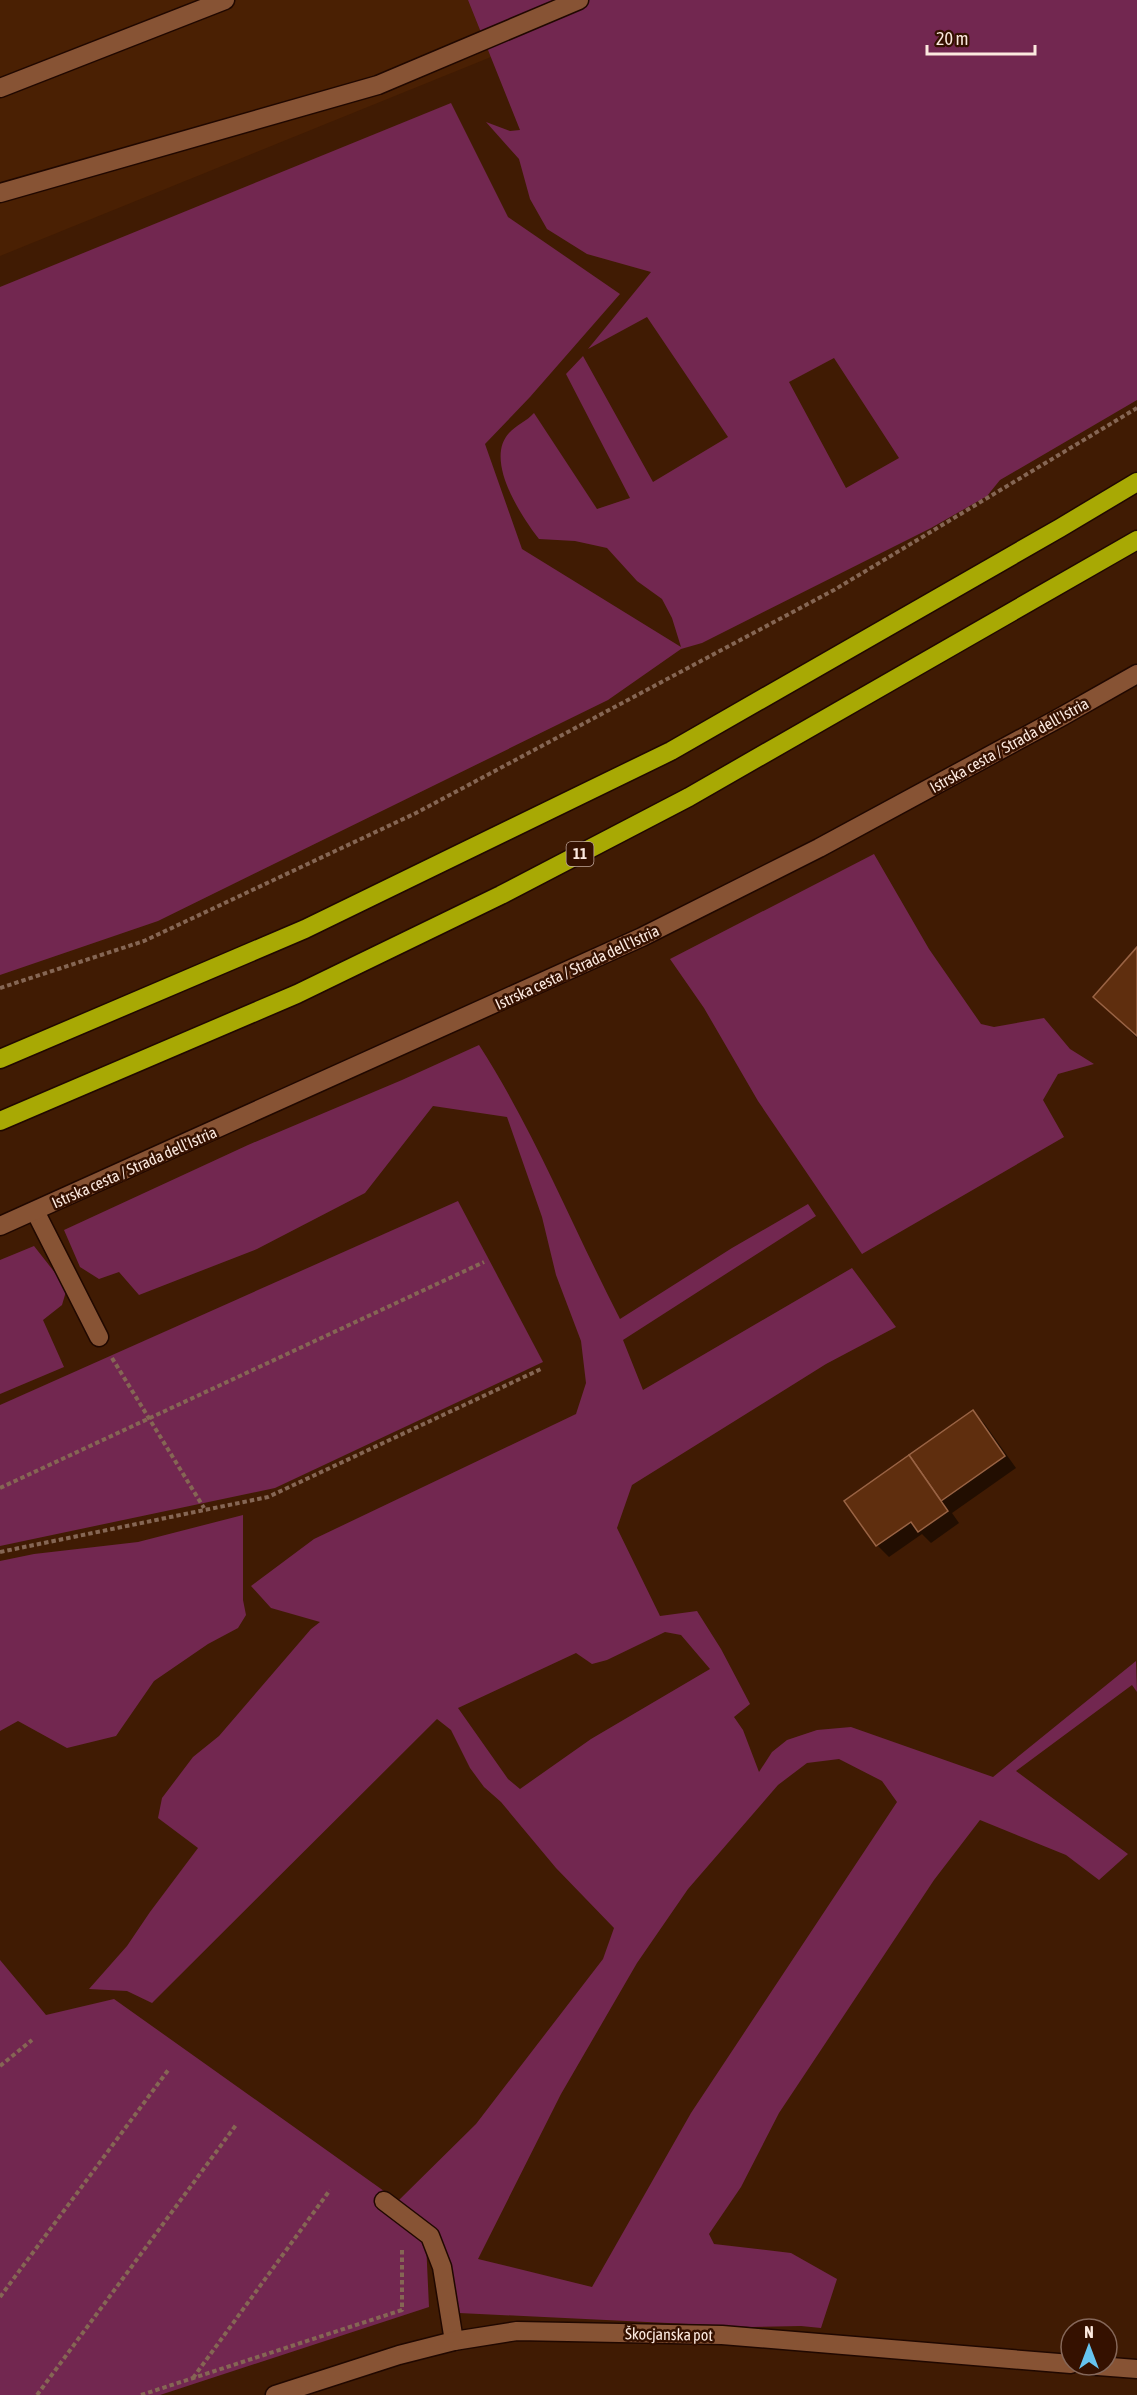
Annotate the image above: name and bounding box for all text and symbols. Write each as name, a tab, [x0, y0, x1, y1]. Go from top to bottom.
scale bar	[927, 18, 1035, 56]
text: 20 m	[936, 28, 968, 49]
street label: Istrska cesta / Strada dell'Istria	[927, 694, 1091, 796]
road number: 11	[566, 842, 594, 866]
street label: Istrska cesta / Strada dell'Istria	[492, 921, 662, 1013]
street label: Istrska cesta / Strada dell'Istria	[49, 1122, 219, 1212]
north arrow	[1059, 2317, 1119, 2377]
text: N	[1084, 2323, 1094, 2341]
street label: Škocjanska pot	[625, 2324, 713, 2345]

